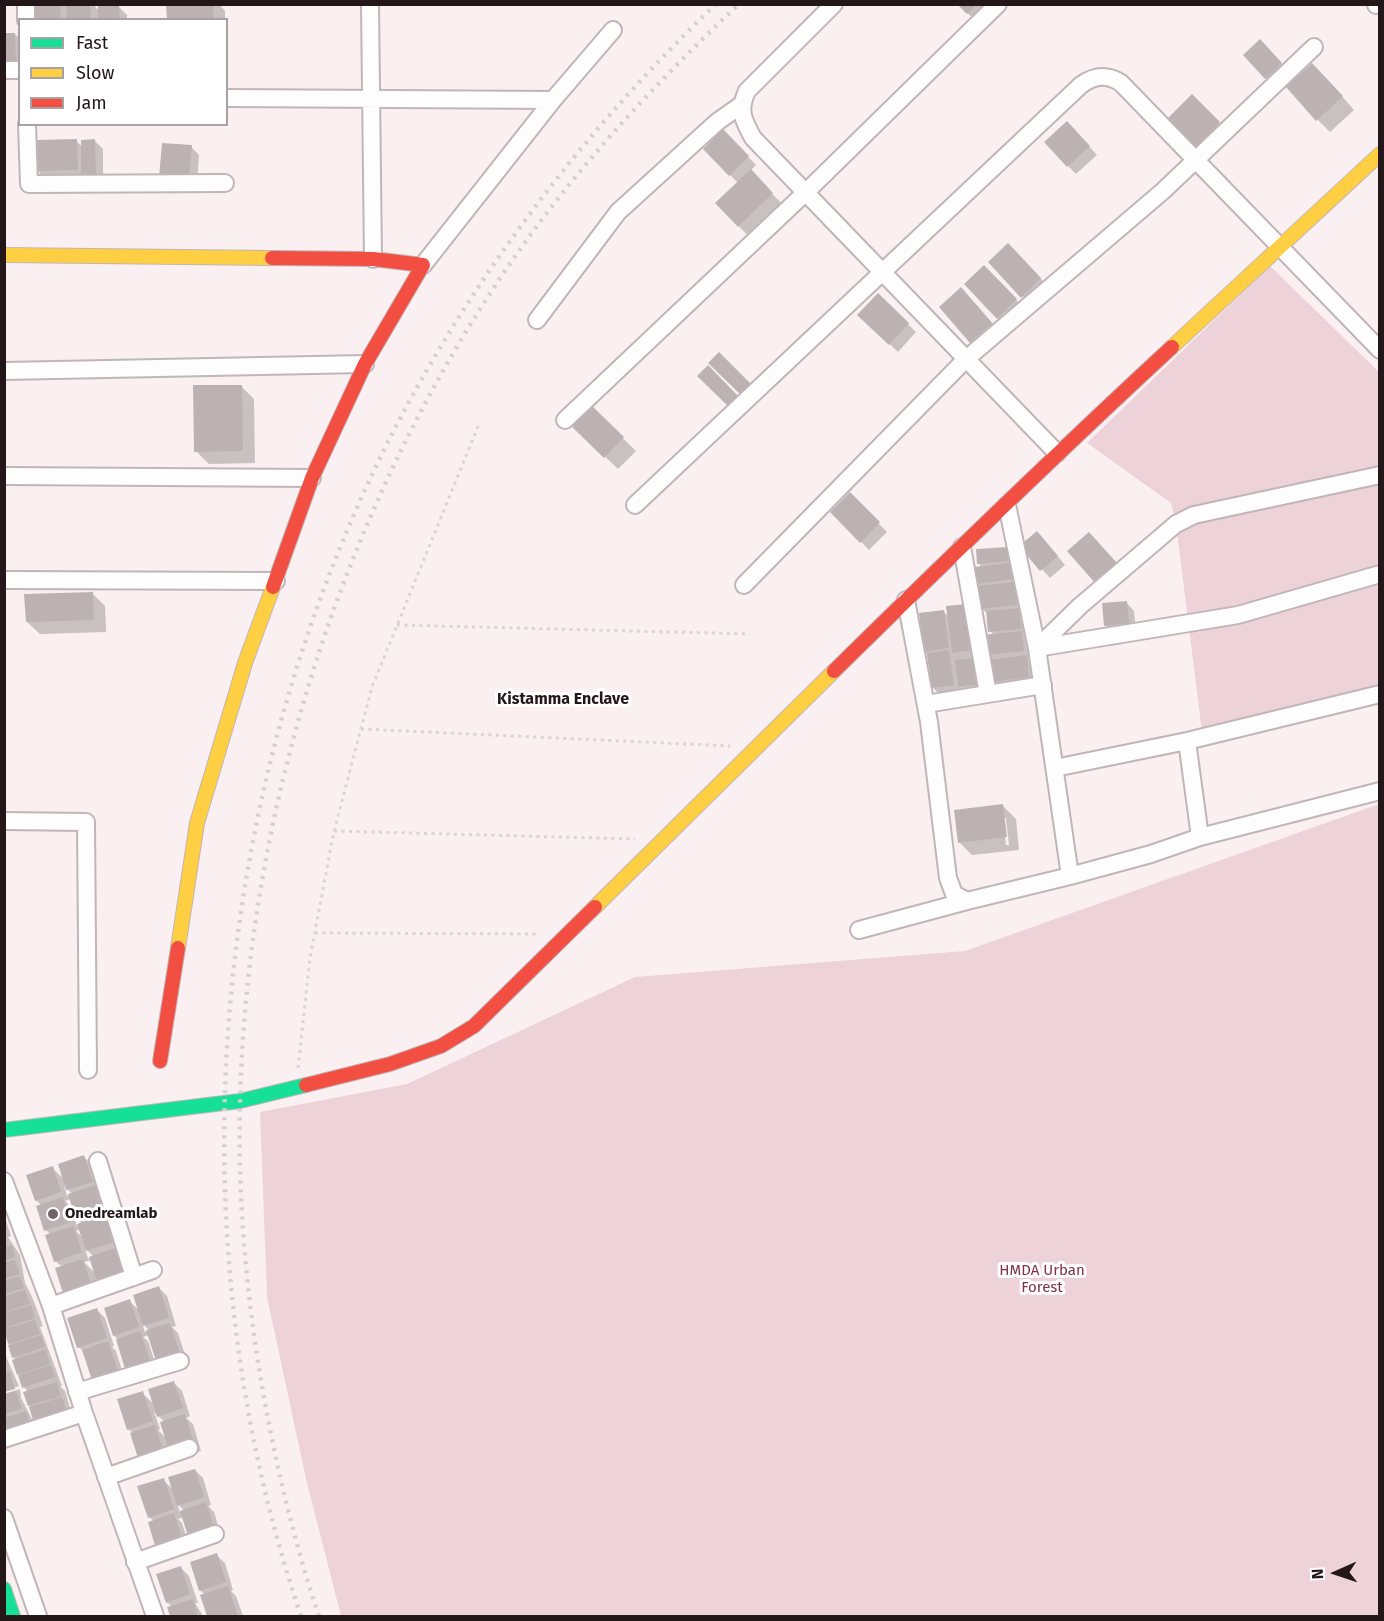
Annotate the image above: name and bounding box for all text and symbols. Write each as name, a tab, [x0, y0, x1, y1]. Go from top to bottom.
legend	[18, 18, 228, 126]
text: Fast	[76, 32, 108, 54]
text: Slow	[76, 62, 114, 84]
text: Jam	[76, 92, 107, 114]
district label: Kistamma Enclave	[497, 690, 629, 710]
place label: Onedreamlab	[65, 1205, 157, 1223]
marker: Onedreamlab	[46, 1207, 60, 1221]
park label: HMDA Urban Forest	[999, 1262, 1085, 1297]
north arrow	[1306, 1543, 1366, 1603]
text: N	[1308, 1568, 1327, 1580]

